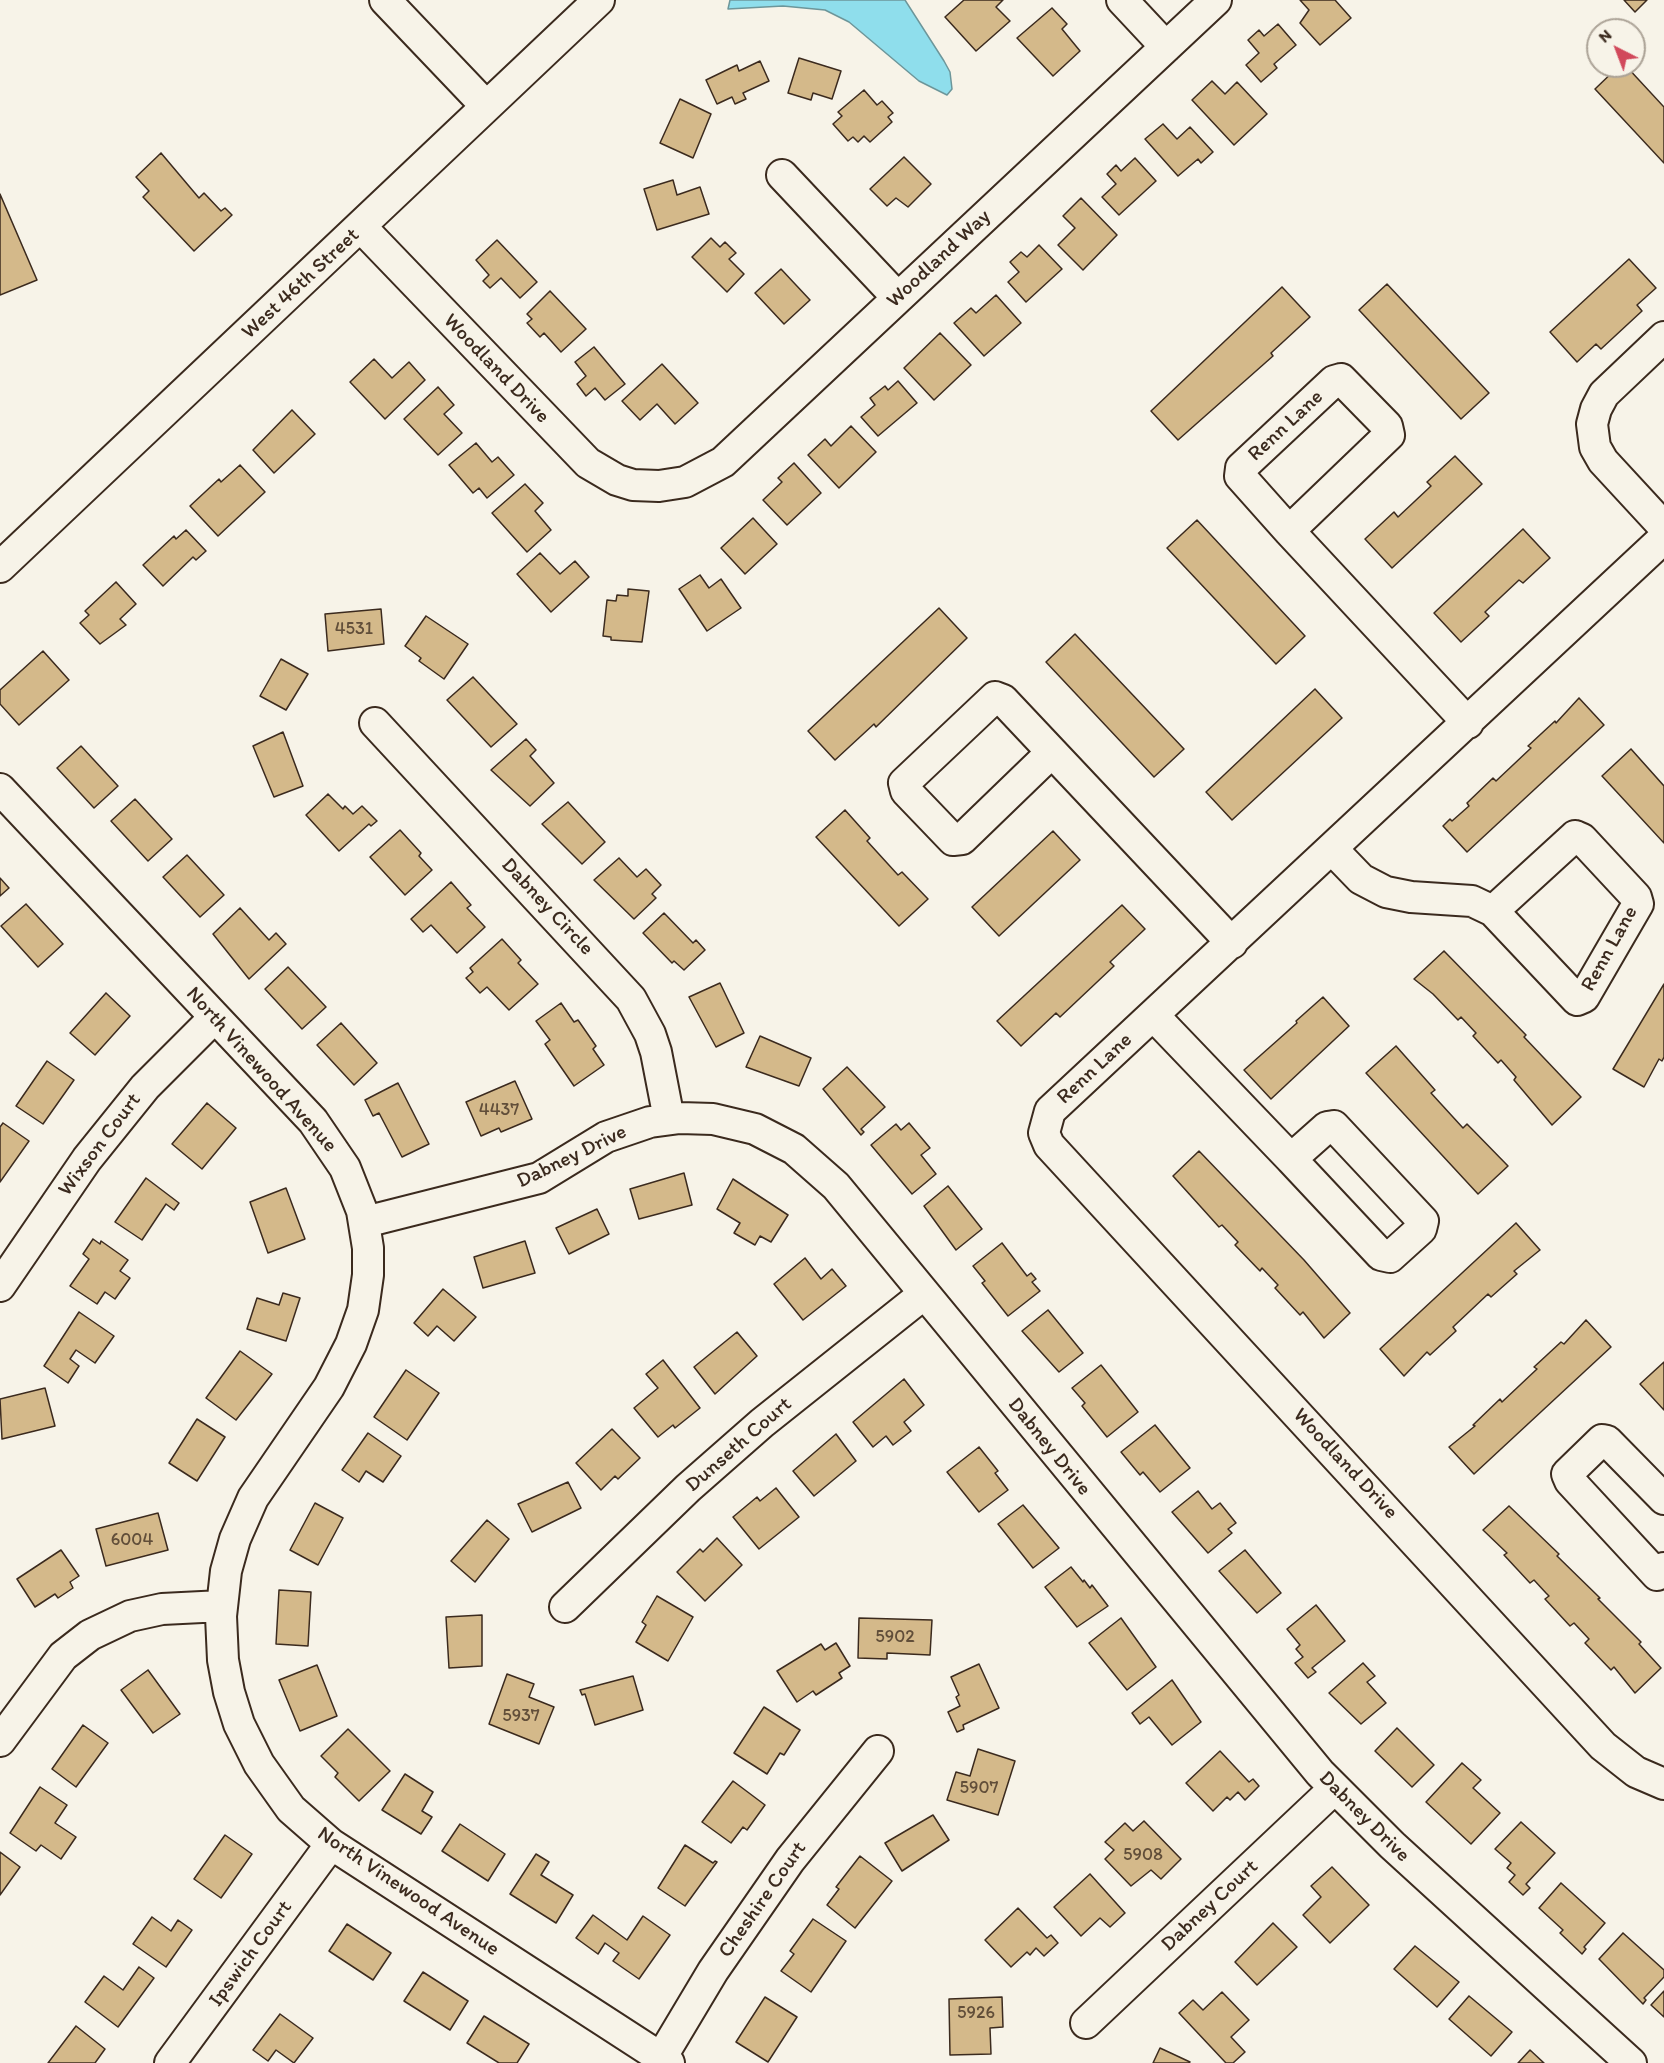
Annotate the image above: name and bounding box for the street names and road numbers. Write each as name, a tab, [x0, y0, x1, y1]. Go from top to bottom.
street label: Woodland Way	[882, 204, 996, 314]
street label: West 46th Street	[237, 223, 365, 345]
street label: Woodland Drive	[437, 309, 555, 429]
street label: Renn Lane	[1243, 385, 1329, 467]
street label: Dabney Circle	[495, 853, 599, 961]
street label: Renn Lane	[1576, 902, 1644, 996]
street label: North Vinewood Avenue	[180, 982, 342, 1158]
street label: Renn Lane	[1052, 1028, 1138, 1110]
street label: Wixson Court	[53, 1089, 147, 1201]
street label: Dabney Drive	[513, 1120, 631, 1194]
street label: Dunseth Court	[681, 1392, 797, 1498]
street label: Dabney Drive	[1002, 1393, 1096, 1501]
street label: Woodland Drive	[1287, 1403, 1403, 1525]
street label: Dabney Drive	[1313, 1766, 1415, 1868]
street label: North Vinewood Avenue	[312, 1822, 504, 1962]
street label: Cheshire Court	[714, 1837, 812, 1963]
street label: Dabney Court	[1156, 1855, 1264, 1957]
street label: Ipswich Court	[204, 1896, 298, 2012]

